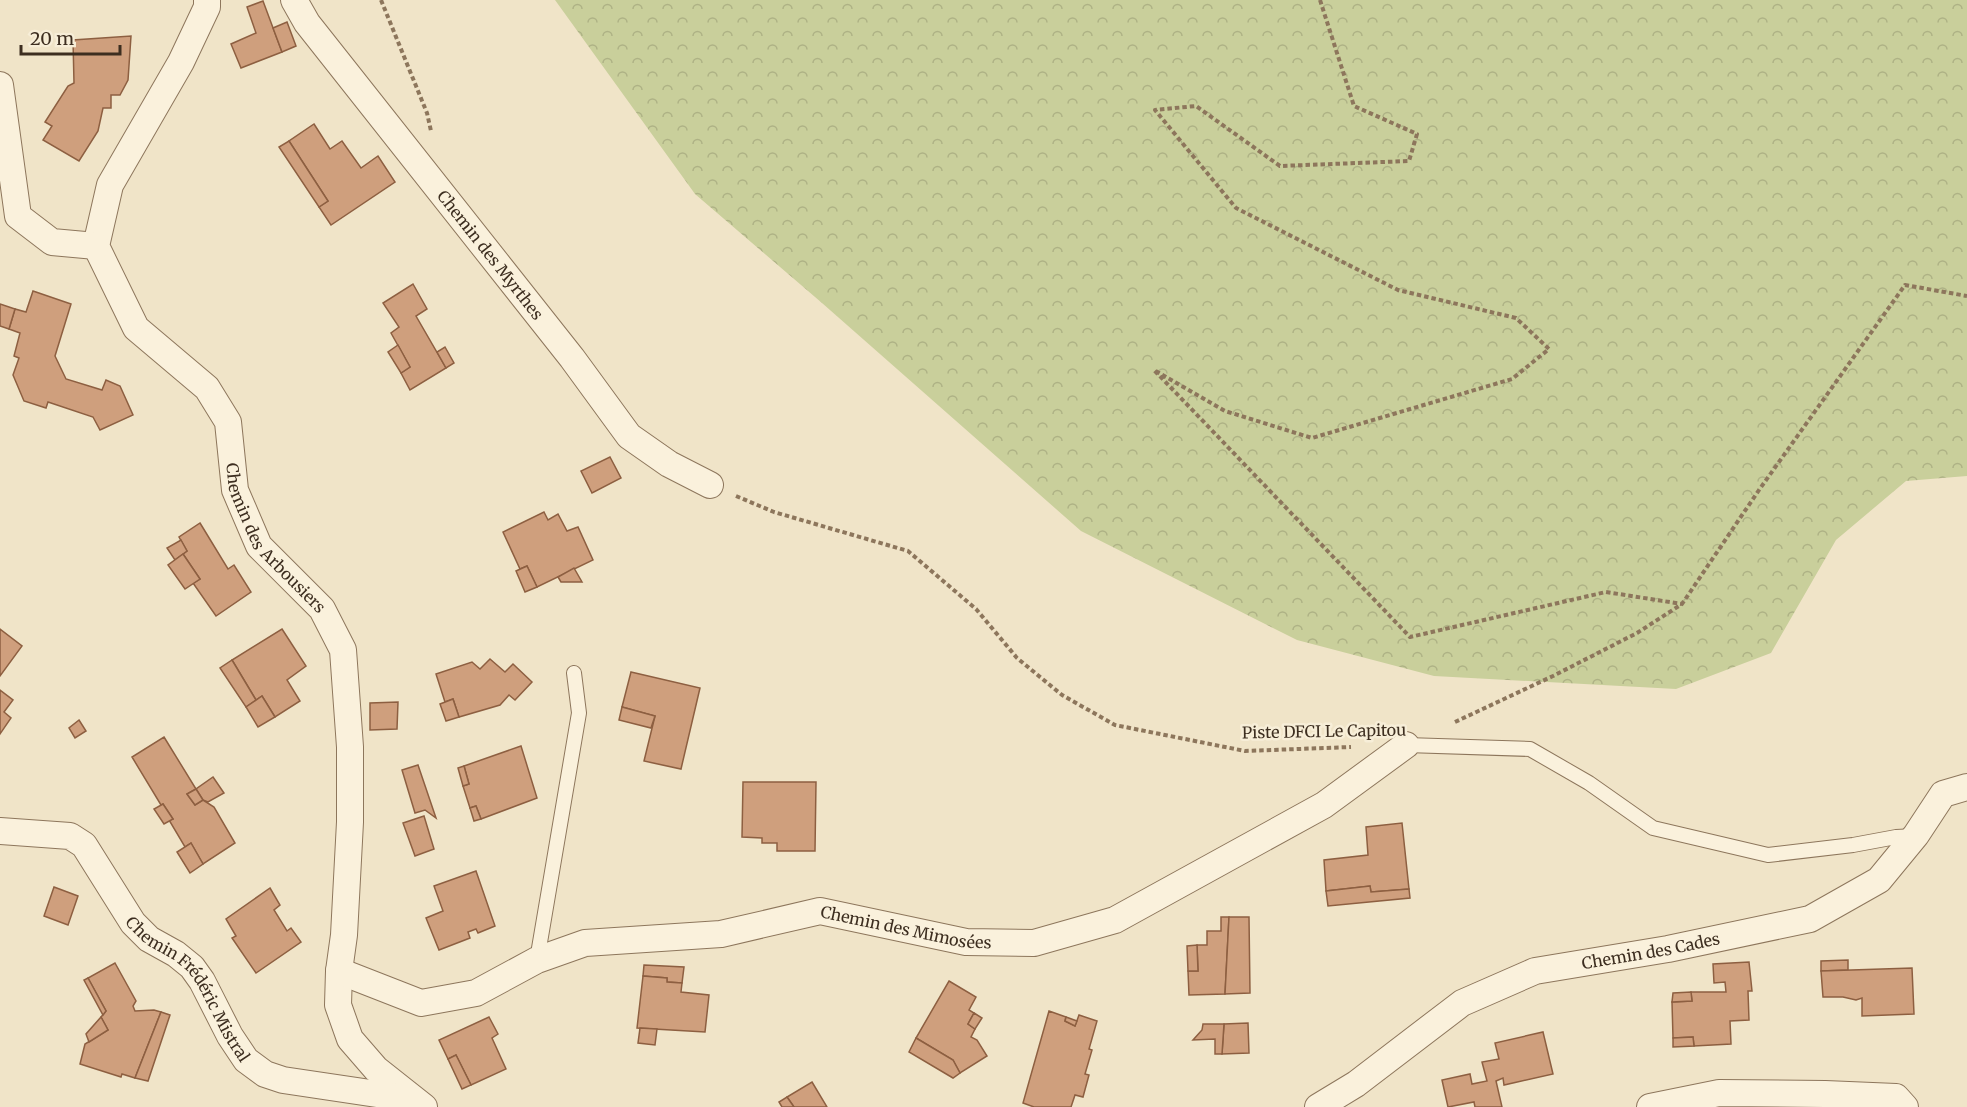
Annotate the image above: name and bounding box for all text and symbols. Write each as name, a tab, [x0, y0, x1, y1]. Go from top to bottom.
scale bar	[21, 18, 120, 56]
text: 20 m	[30, 27, 74, 50]
street label: Chemin des Myrthes	[433, 186, 548, 324]
street label: Chemin des Arbousiers	[222, 462, 330, 617]
street label: Piste DFCI Le Capitou	[1242, 720, 1406, 742]
street label: Chemin des Mimosées	[819, 901, 992, 952]
street label: Chemin Frédéric Mistral	[121, 913, 254, 1066]
street label: Chemin des Cades	[1580, 928, 1722, 973]

